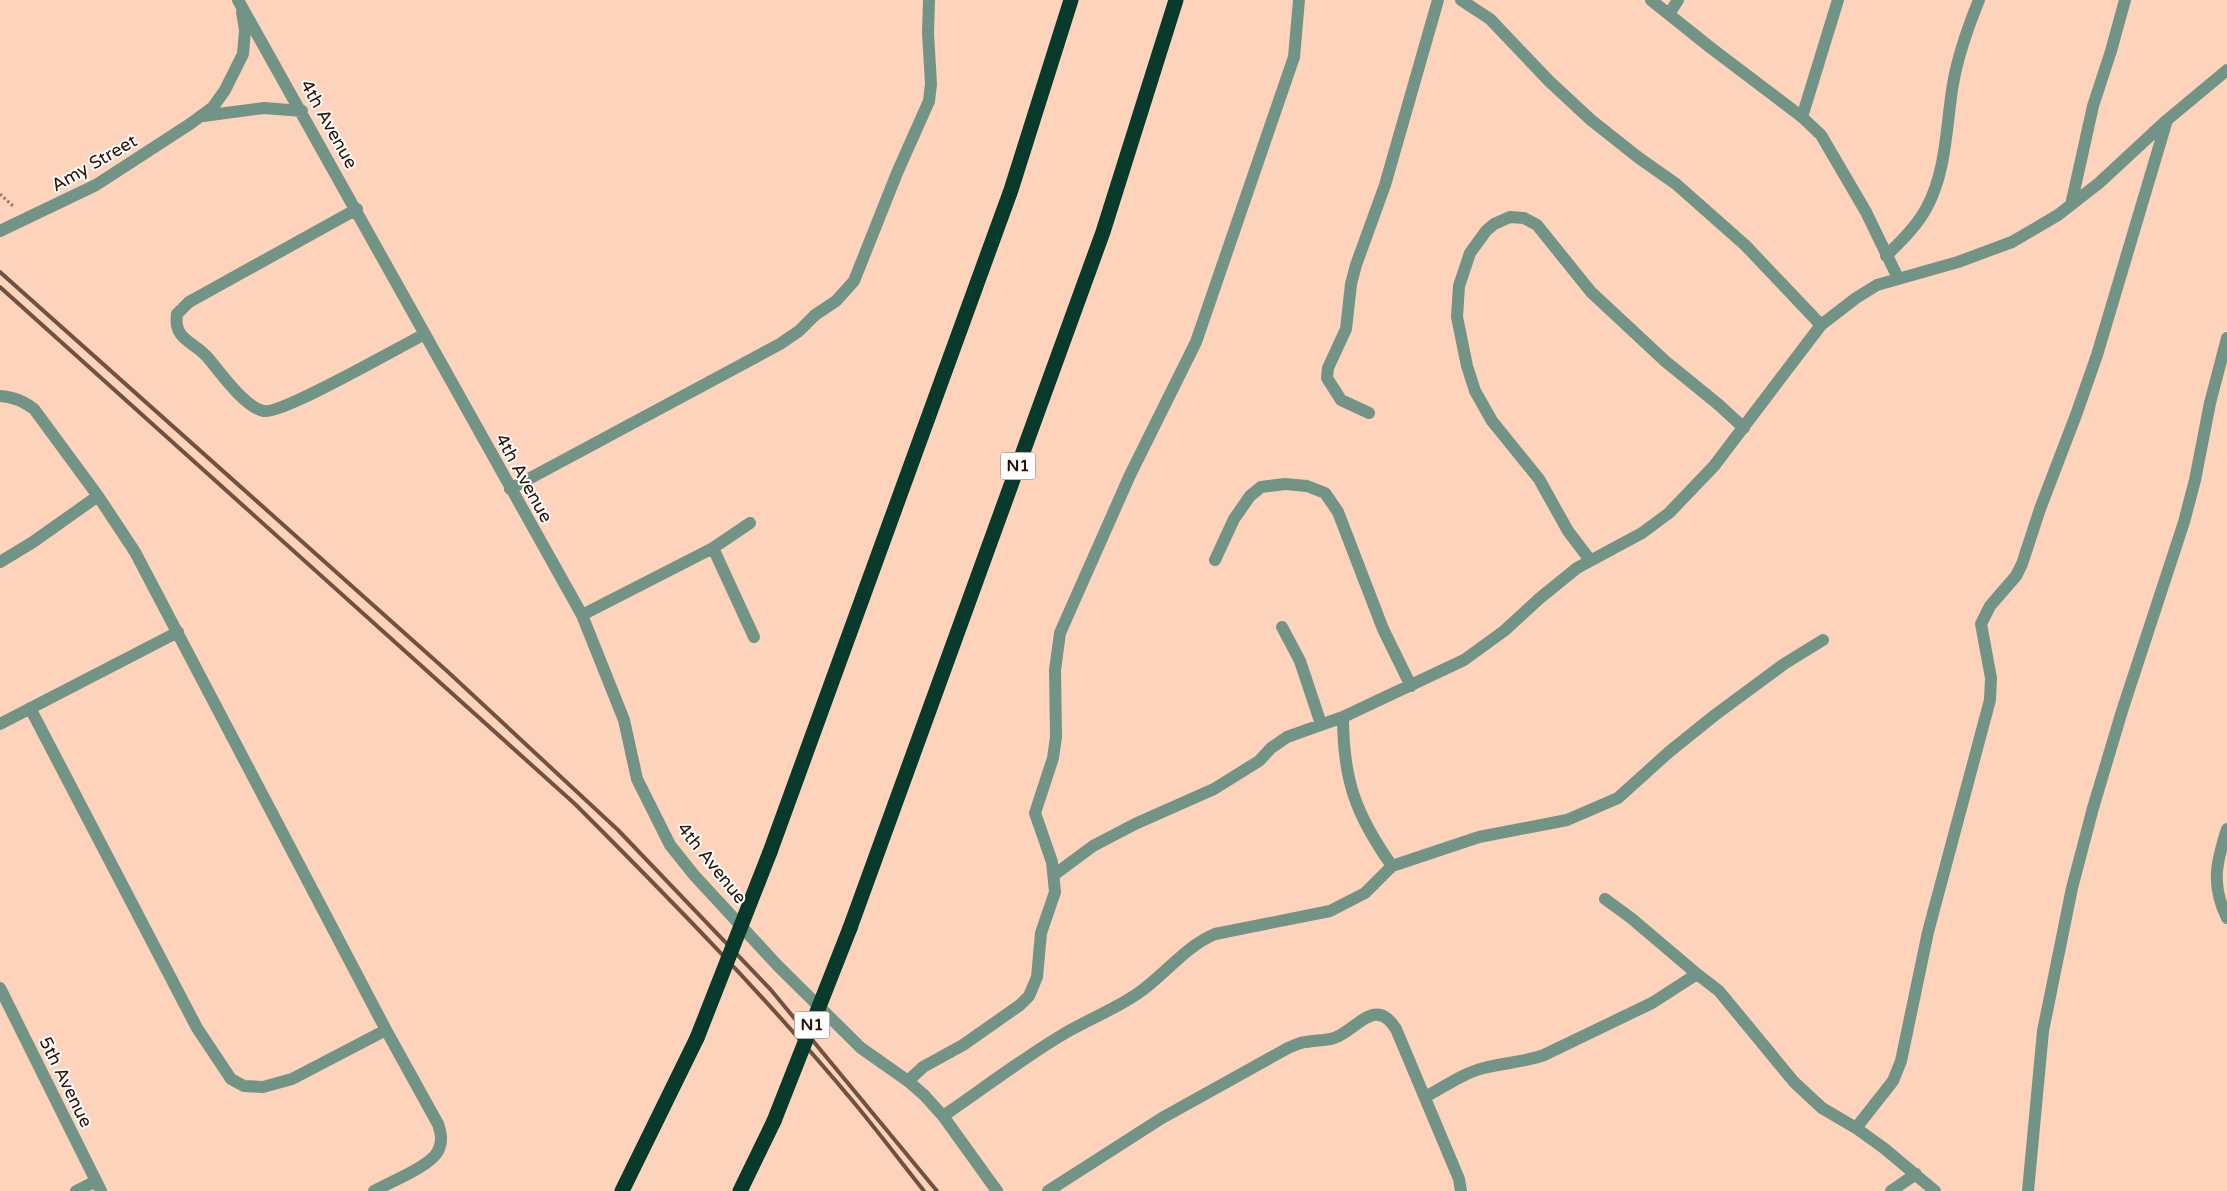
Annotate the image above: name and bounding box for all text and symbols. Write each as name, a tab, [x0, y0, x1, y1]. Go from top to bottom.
street label: 4th Avenue	[296, 76, 362, 172]
street label: Amy Street	[47, 130, 141, 196]
street label: 4th Avenue	[491, 430, 557, 526]
road number: N1	[1000, 452, 1036, 480]
street label: 4th Avenue	[673, 818, 751, 908]
road number: N1	[794, 1012, 830, 1038]
street label: 5th Avenue	[35, 1033, 97, 1131]

